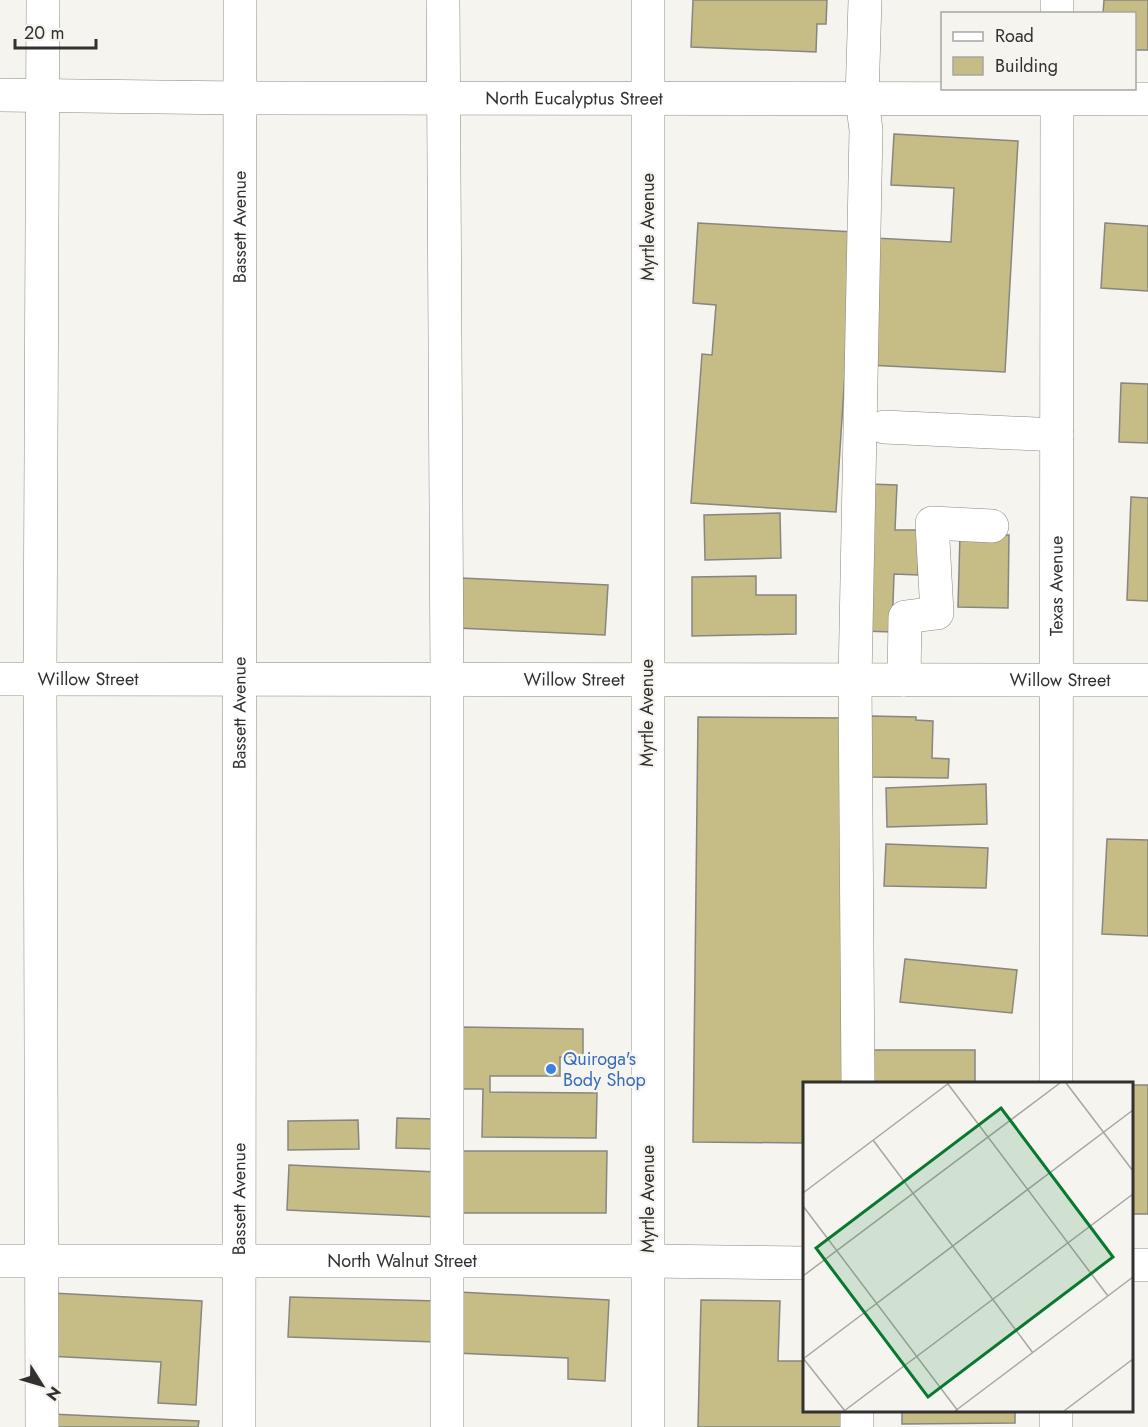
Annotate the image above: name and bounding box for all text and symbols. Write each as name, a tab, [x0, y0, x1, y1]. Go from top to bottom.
scale bar	[15, 12, 96, 50]
legend	[941, 12, 1136, 90]
text: 20 m	[24, 20, 64, 46]
text: Road	[995, 23, 1034, 49]
text: Building	[995, 53, 1058, 79]
street label: North Eucalyptus Street	[485, 85, 663, 111]
street label: Bassett Avenue	[227, 171, 253, 283]
street label: Myrtle Avenue	[635, 173, 661, 281]
street label: Texas Avenue	[1043, 536, 1070, 636]
street label: Bassett Avenue	[226, 657, 253, 769]
street label: Myrtle Avenue	[634, 659, 660, 767]
street label: Willow Street	[37, 666, 139, 692]
street label: Willow Street	[523, 666, 625, 693]
street label: Willow Street	[1009, 667, 1111, 693]
place label: Quiroga's Body Shop	[563, 1046, 646, 1093]
marker: Quiroga's Body Shop	[544, 1062, 558, 1076]
inset map	[803, 1082, 1133, 1412]
street label: Bassett Avenue	[226, 1143, 252, 1255]
street label: Myrtle Avenue	[635, 1145, 661, 1253]
street label: North Walnut Street	[327, 1248, 477, 1274]
north arrow	[12, 1355, 72, 1415]
text: N	[41, 1382, 67, 1406]

